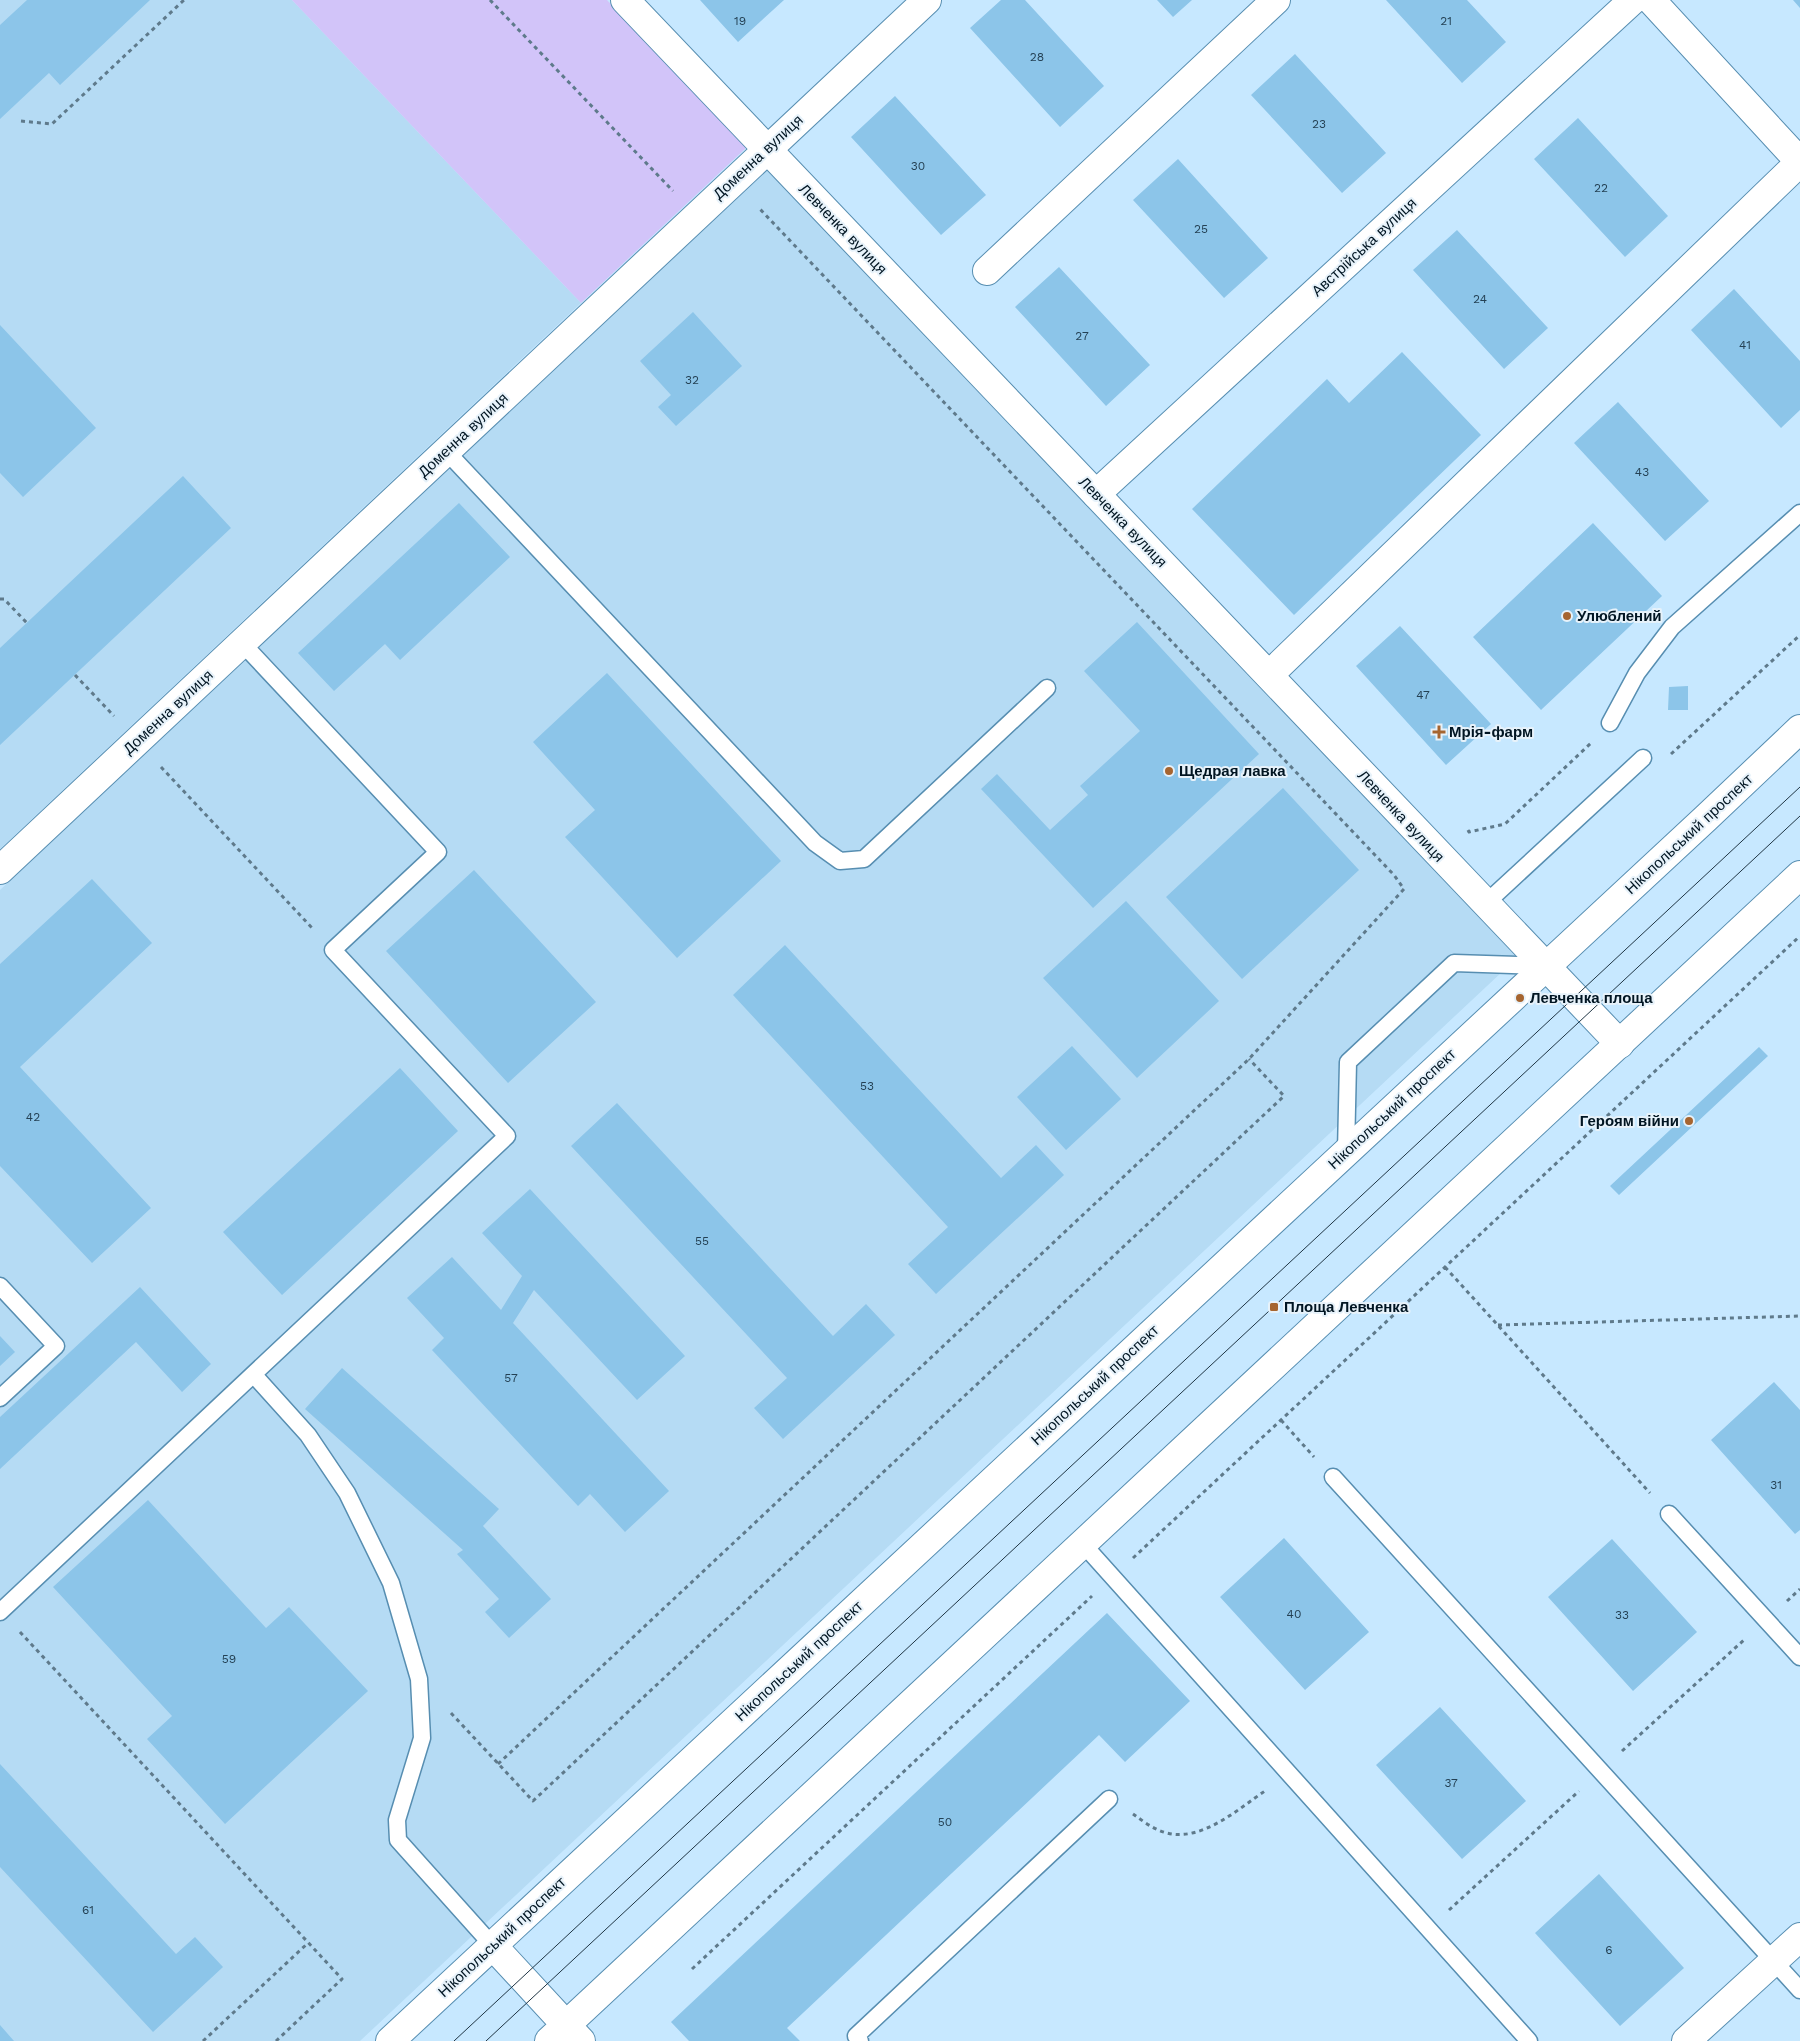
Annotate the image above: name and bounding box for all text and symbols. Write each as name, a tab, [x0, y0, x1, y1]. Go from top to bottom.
house number: 19	[734, 14, 746, 28]
house number: 21	[1440, 14, 1452, 28]
house number: 28	[1030, 50, 1044, 64]
street label: Доменна вулиця	[709, 111, 807, 203]
house number: 23	[1312, 117, 1326, 131]
house number: 30	[911, 159, 925, 173]
street label: Левченка вулиця	[795, 180, 891, 278]
house number: 22	[1594, 181, 1608, 195]
street label: Австрійська вулиця	[1308, 194, 1420, 300]
house number: 25	[1194, 222, 1208, 236]
house number: 24	[1473, 292, 1487, 306]
house number: 27	[1075, 329, 1089, 343]
house number: 41	[1739, 338, 1751, 352]
house number: 32	[685, 373, 699, 387]
street label: Доменна вулиця	[414, 389, 512, 481]
house number: 43	[1635, 465, 1649, 479]
street label: Левченка вулиця	[1075, 473, 1171, 571]
place label: Улюблений	[1577, 607, 1662, 625]
marker: Улюблений	[1561, 610, 1573, 622]
street label: Доменна вулиця	[119, 666, 217, 758]
house number: 47	[1416, 688, 1430, 702]
place label: Мрія-фарм	[1449, 723, 1533, 741]
marker: Мрія-фарм	[1433, 726, 1445, 738]
place label: Щедрая лавка	[1179, 762, 1286, 780]
marker: Щедрая лавка	[1163, 765, 1175, 777]
street label: Левченка вулиця	[1354, 766, 1448, 866]
street label: Нікопольський проспект	[1621, 770, 1757, 898]
place label: Левченка площа	[1530, 989, 1653, 1007]
marker: Левченка площа	[1514, 992, 1526, 1004]
street label: Нікопольський проспект	[1324, 1045, 1460, 1173]
house number: 53	[860, 1079, 874, 1093]
house number: 42	[26, 1110, 40, 1124]
place label: Героям війни	[1580, 1112, 1679, 1130]
marker: Героям війни	[1683, 1115, 1695, 1127]
house number: 55	[695, 1234, 709, 1248]
place label: Площа Левченка	[1284, 1298, 1409, 1316]
marker: Площа Левченка	[1268, 1301, 1280, 1313]
street label: Нікопольський проспект	[1027, 1321, 1163, 1449]
house number: 57	[504, 1371, 518, 1385]
house number: 31	[1770, 1478, 1782, 1492]
street label: Нікопольський проспект	[731, 1597, 867, 1725]
house number: 40	[1287, 1607, 1301, 1621]
house number: 33	[1615, 1608, 1629, 1622]
house number: 59	[222, 1652, 236, 1666]
house number: 37	[1444, 1776, 1458, 1790]
house number: 50	[938, 1815, 952, 1829]
street label: Нікопольський проспект	[434, 1873, 570, 2001]
house number: 61	[82, 1903, 94, 1917]
house number: 6	[1605, 1943, 1613, 1957]

